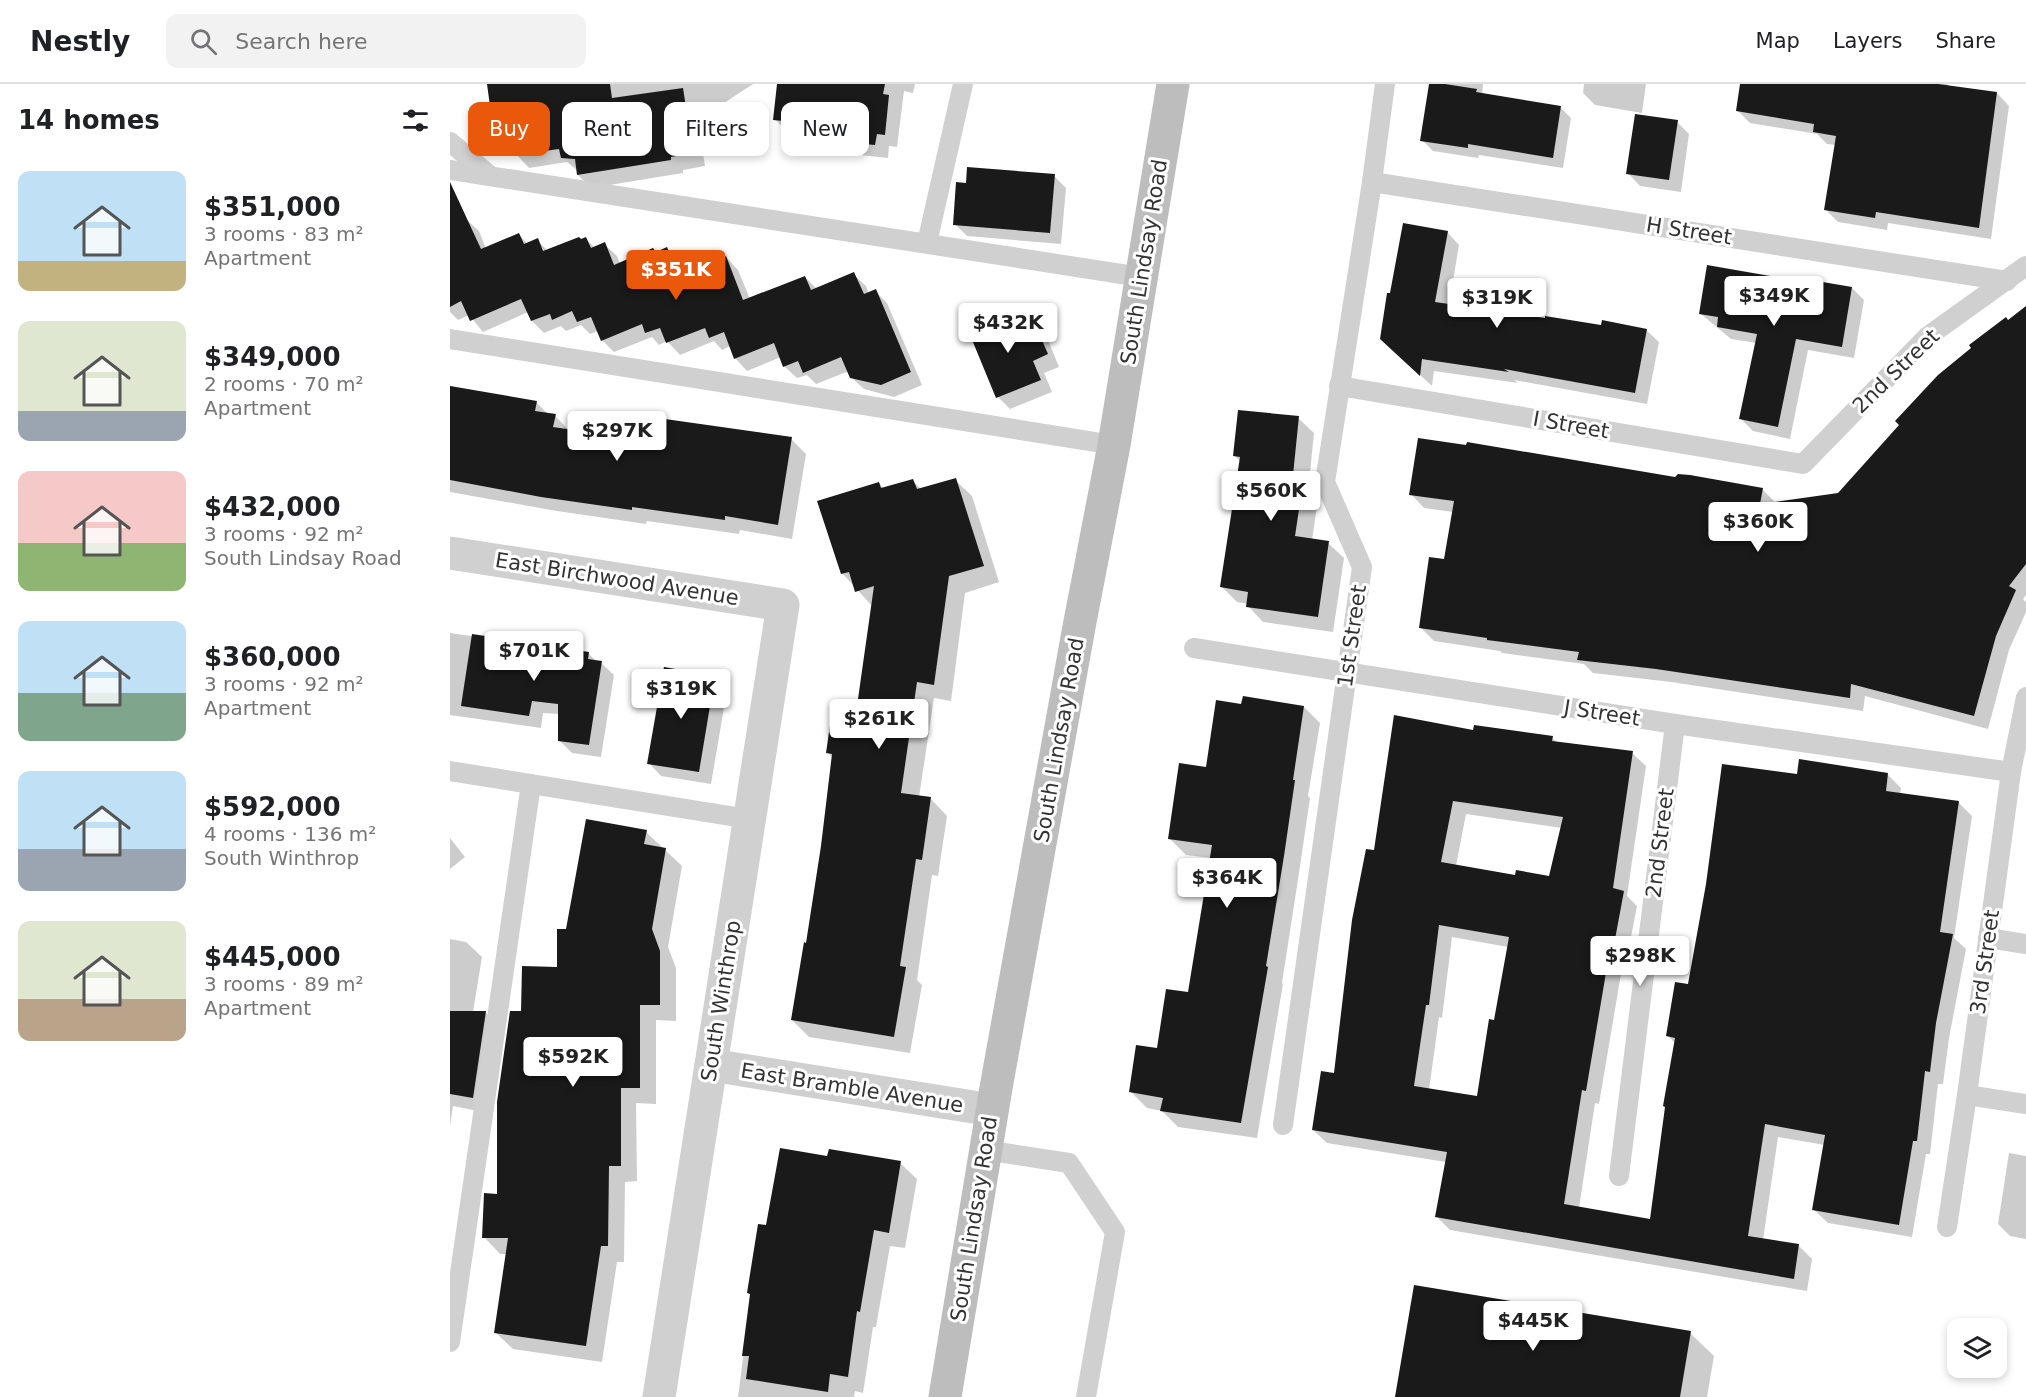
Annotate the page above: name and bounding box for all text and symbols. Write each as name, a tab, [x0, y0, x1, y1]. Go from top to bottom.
search box	[166, 14, 586, 68]
text: Nestly	[30, 25, 130, 58]
icon: search	[187, 25, 220, 58]
text: Search here	[235, 29, 367, 54]
text: Map	[1756, 29, 1800, 53]
text: Layers	[1833, 29, 1902, 53]
text: Share	[1935, 29, 1996, 53]
chip: Buy	[468, 102, 550, 156]
chip: Rent	[562, 102, 652, 156]
chip: Filters	[664, 102, 769, 156]
chip: New	[781, 102, 869, 156]
icon: filters	[399, 104, 432, 137]
text: 14 homes	[18, 105, 160, 135]
street label: South Lindsay Road	[1116, 158, 1172, 366]
text: $351,000	[204, 192, 341, 222]
icon: home	[66, 195, 138, 267]
street label: H Street	[1645, 212, 1733, 250]
text: 3 rooms · 83 m²	[204, 222, 364, 246]
text: Apartment	[204, 246, 311, 270]
pin: $351K	[634, 250, 718, 301]
text: $351K	[640, 257, 712, 281]
pin: $349K	[1732, 276, 1816, 327]
pin: $319K	[1455, 278, 1539, 329]
text: $349K	[1738, 283, 1810, 307]
text: $319K	[1461, 285, 1533, 309]
pin: $432K	[966, 303, 1050, 354]
text: $432K	[972, 310, 1044, 334]
street label: 2nd Street	[1848, 324, 1944, 418]
text: $349,000	[204, 342, 341, 372]
icon: home	[66, 345, 138, 417]
text: 2 rooms · 70 m²	[204, 372, 364, 396]
text: Apartment	[204, 396, 311, 420]
street label: I Street	[1531, 407, 1611, 443]
pin: $297K	[575, 411, 659, 462]
text: $297K	[581, 418, 653, 442]
pin: $560K	[1229, 471, 1313, 522]
text: $560K	[1235, 478, 1307, 502]
text: $432,000	[204, 492, 341, 522]
icon: home	[66, 495, 138, 567]
pin: $360K	[1716, 502, 1800, 553]
text: $360K	[1722, 509, 1794, 533]
text: 3 rooms · 92 m²	[204, 522, 364, 546]
text: South Lindsay Road	[204, 546, 402, 570]
street label: East Birchwood Avenue	[494, 548, 740, 610]
street label: 1st Street	[1333, 583, 1371, 689]
pin: $701K	[492, 631, 576, 682]
street label: South Lindsay Road	[1029, 636, 1089, 844]
text: $701K	[498, 638, 570, 662]
text: $360,000	[204, 642, 341, 672]
icon: home	[66, 645, 138, 717]
pin: $319K	[639, 669, 723, 720]
text: 3 rooms · 92 m²	[204, 672, 364, 696]
text: $319K	[645, 676, 717, 700]
street label: J Street	[1560, 695, 1642, 731]
text: Apartment	[204, 696, 311, 720]
pin: $261K	[837, 699, 921, 750]
text: $261K	[843, 706, 915, 730]
street label: 2nd Street	[1641, 787, 1679, 899]
text: $592,000	[204, 792, 341, 822]
icon: home	[66, 795, 138, 867]
text: 4 rooms · 136 m²	[204, 822, 376, 846]
text: South Winthrop	[204, 846, 359, 870]
pin: $364K	[1185, 858, 1269, 909]
text: $364K	[1191, 865, 1263, 889]
street label: 3rd Street	[1966, 908, 2004, 1016]
street label: South Winthrop	[696, 919, 746, 1083]
pin: $298K	[1598, 936, 1682, 987]
text: $445,000	[204, 942, 341, 972]
text: $298K	[1604, 943, 1676, 967]
icon: home	[66, 945, 138, 1017]
text: 3 rooms · 89 m²	[204, 972, 364, 996]
text: Apartment	[204, 996, 311, 1020]
pin: $592K	[531, 1037, 615, 1088]
text: $592K	[537, 1044, 609, 1068]
street label: East Bramble Avenue	[739, 1059, 965, 1117]
street label: South Lindsay Road	[946, 1115, 1002, 1323]
pin: $445K	[1491, 1301, 1575, 1352]
text: $445K	[1497, 1308, 1569, 1332]
map controls	[1947, 1318, 2007, 1378]
button: layers	[1947, 1318, 2007, 1378]

